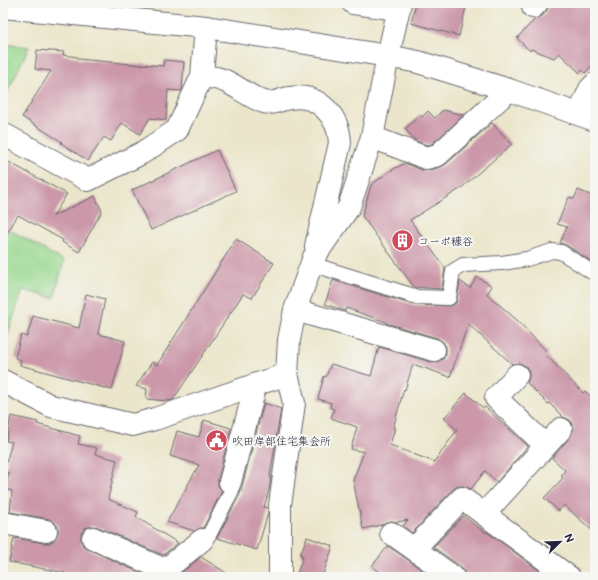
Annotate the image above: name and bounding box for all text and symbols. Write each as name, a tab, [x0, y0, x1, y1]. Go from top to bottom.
building icon: コーポ糠谷	[390, 228, 416, 254]
place label: コーポ糠谷	[418, 235, 473, 248]
public building icon: 吹田岸部住宅集会所	[203, 428, 229, 454]
place label: 吹田岸部住宅集会所	[232, 435, 331, 448]
north arrow	[540, 522, 580, 562]
text: N	[561, 532, 576, 545]

